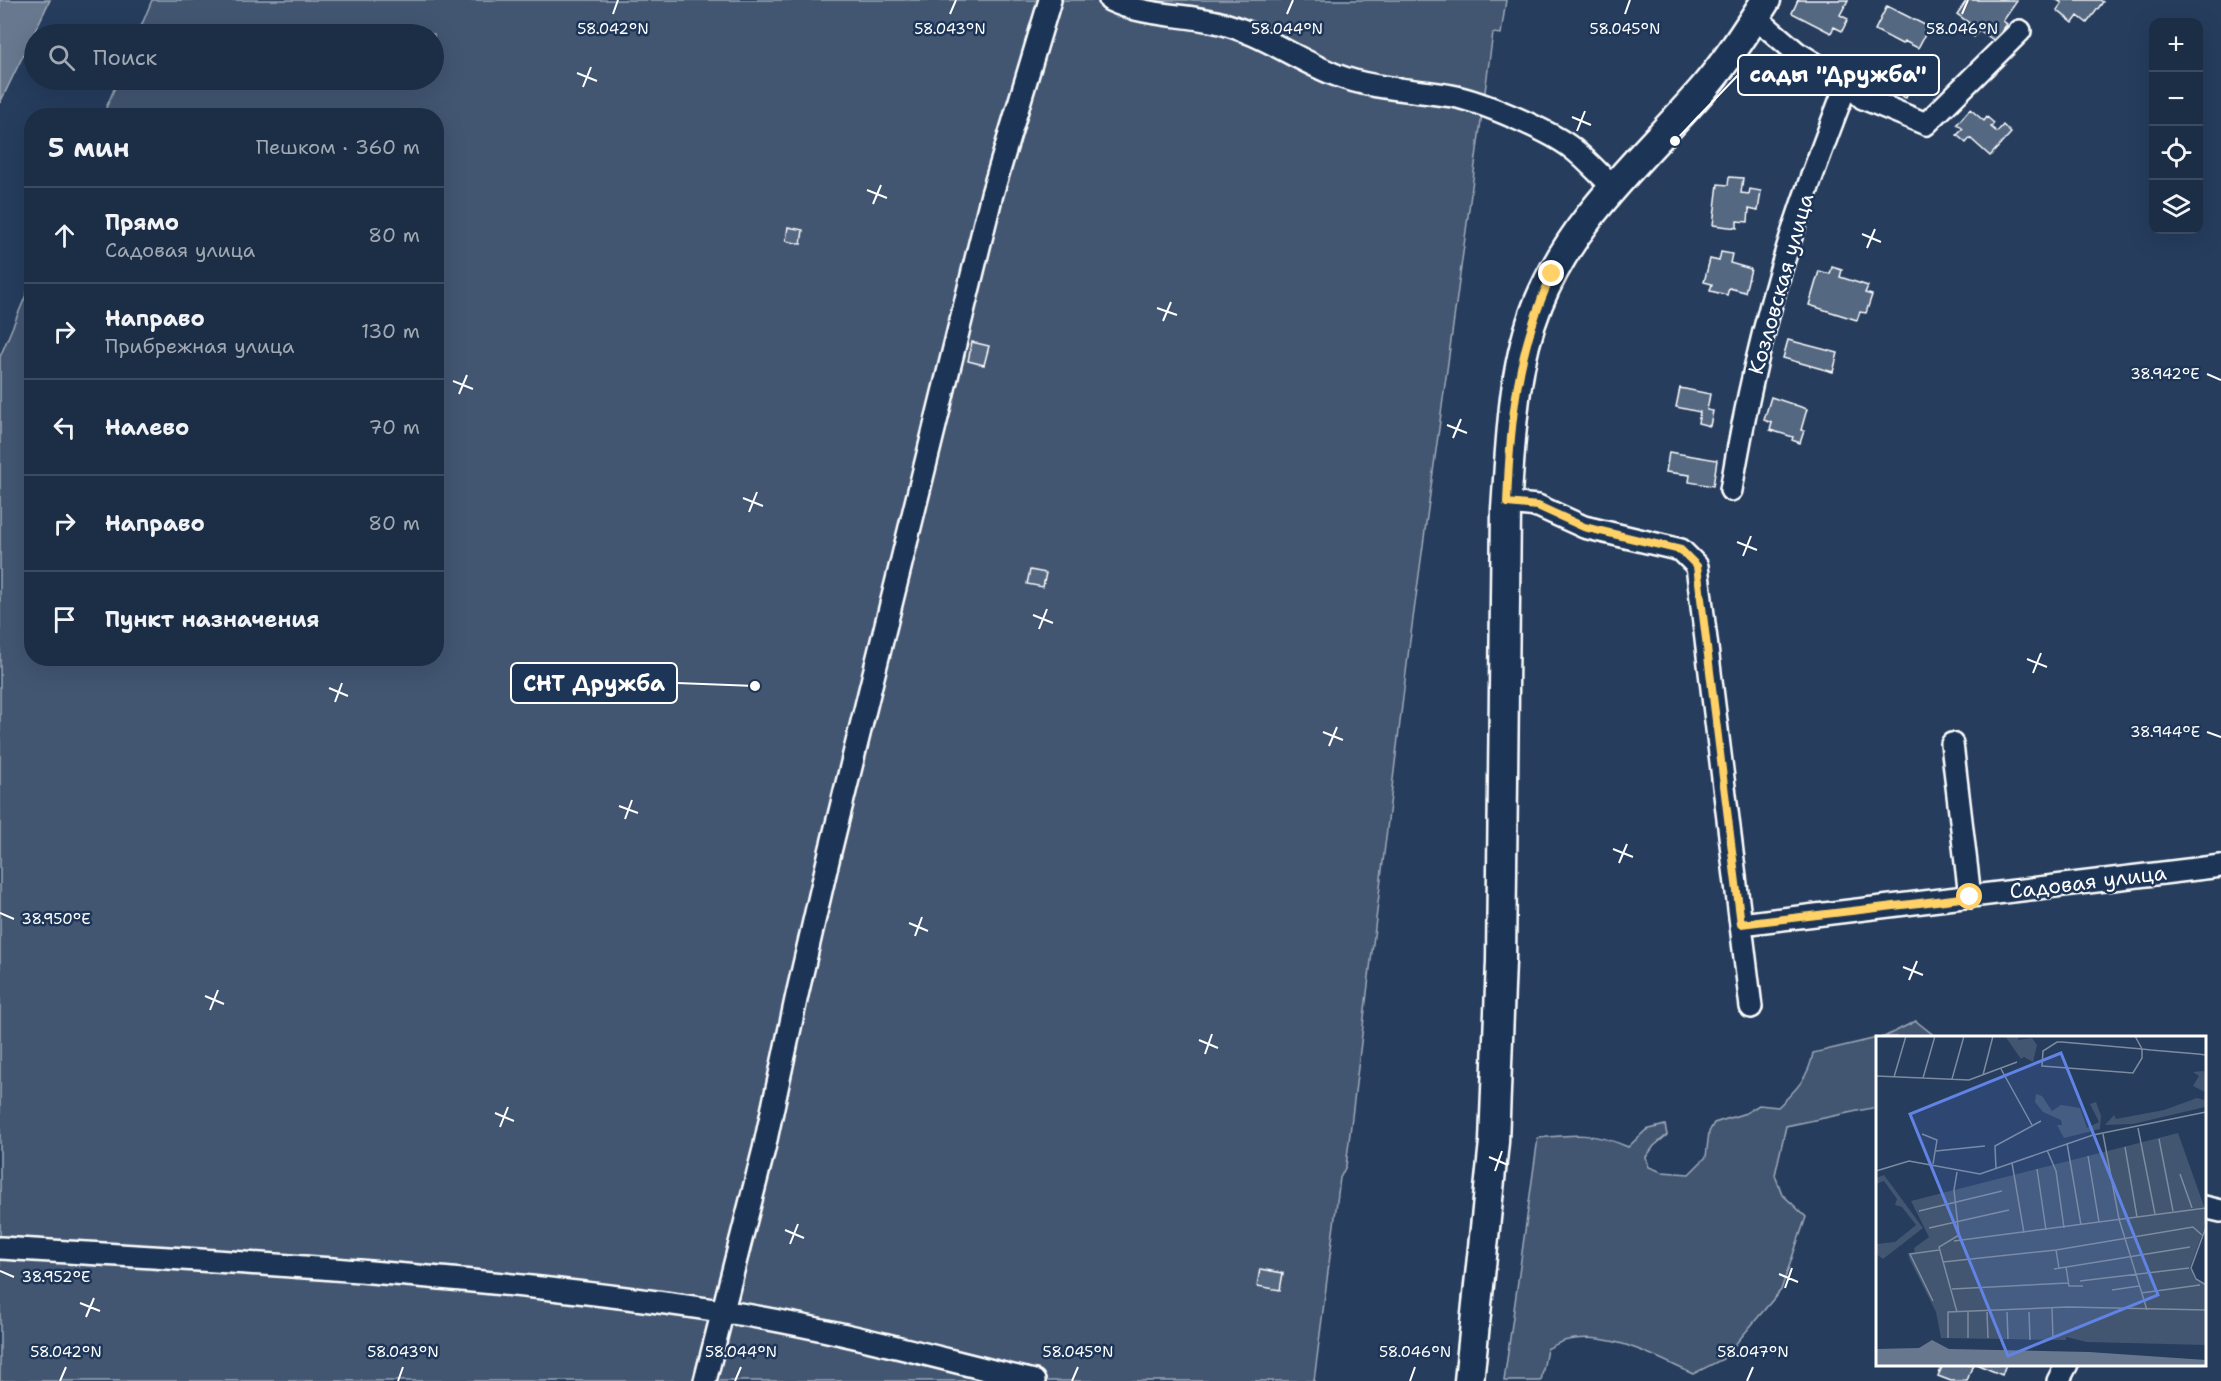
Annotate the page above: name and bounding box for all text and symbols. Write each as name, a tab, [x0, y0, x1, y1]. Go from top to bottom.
map controls	[2149, 18, 2203, 234]
button: +	[2149, 18, 2203, 72]
text: 58.042°N	[577, 19, 649, 39]
text: 58.043°N	[914, 19, 986, 39]
text: 58.044°N	[1251, 19, 1323, 39]
text: 58.045°N	[1590, 19, 1660, 39]
text: 58.046°N	[1926, 19, 1998, 39]
search box	[24, 24, 444, 90]
icon: search	[45, 41, 78, 74]
text: Поиск	[93, 43, 157, 72]
callout: сады "Дружба"	[1738, 55, 1939, 95]
text: сады "Дружба"	[1749, 60, 1927, 89]
button: −	[2149, 72, 2203, 126]
button: locate	[2149, 126, 2203, 180]
text: 5 мин	[48, 130, 129, 165]
text: Пешком · 360 m	[256, 134, 420, 160]
button: layers	[2149, 180, 2203, 234]
street label: Козловская улица	[1742, 190, 1820, 378]
text: Прямо	[105, 208, 179, 237]
icon: ahead	[48, 219, 81, 252]
text: 80 m	[368, 222, 420, 248]
text: Садовая улица	[105, 237, 255, 263]
route end	[1538, 260, 1564, 286]
text: Направо	[105, 304, 205, 333]
icon: right	[48, 315, 81, 348]
text: 130 m	[361, 318, 420, 344]
text: Прибрежная улица	[105, 333, 295, 359]
text: 38.942°E	[2130, 364, 2200, 384]
icon: left	[48, 411, 81, 444]
text: Налево	[105, 413, 189, 442]
text: 70 m	[368, 414, 420, 440]
icon: right	[48, 507, 81, 540]
text: Направо	[105, 509, 205, 538]
text: 80 m	[368, 510, 420, 536]
icon: arrive	[48, 603, 81, 636]
text: Пункт назначения	[105, 605, 319, 634]
callout: СНТ Дружба	[511, 663, 677, 703]
text: СНТ Дружба	[523, 669, 665, 698]
text: 38.944°E	[2130, 722, 2200, 742]
street label: Садовая улица	[2008, 858, 2168, 906]
route start	[1956, 883, 1982, 909]
text: 38.950°E	[21, 909, 91, 929]
inset map	[1876, 1036, 2206, 1366]
text: 38.952°E	[22, 1267, 90, 1287]
text: 58.042°N	[30, 1342, 102, 1362]
text: 58.043°N	[367, 1342, 439, 1362]
text: 58.044°N	[705, 1342, 777, 1362]
text: 58.045°N	[1043, 1342, 1113, 1362]
text: 58.046°N	[1379, 1342, 1451, 1362]
text: 58.047°N	[1717, 1342, 1789, 1362]

